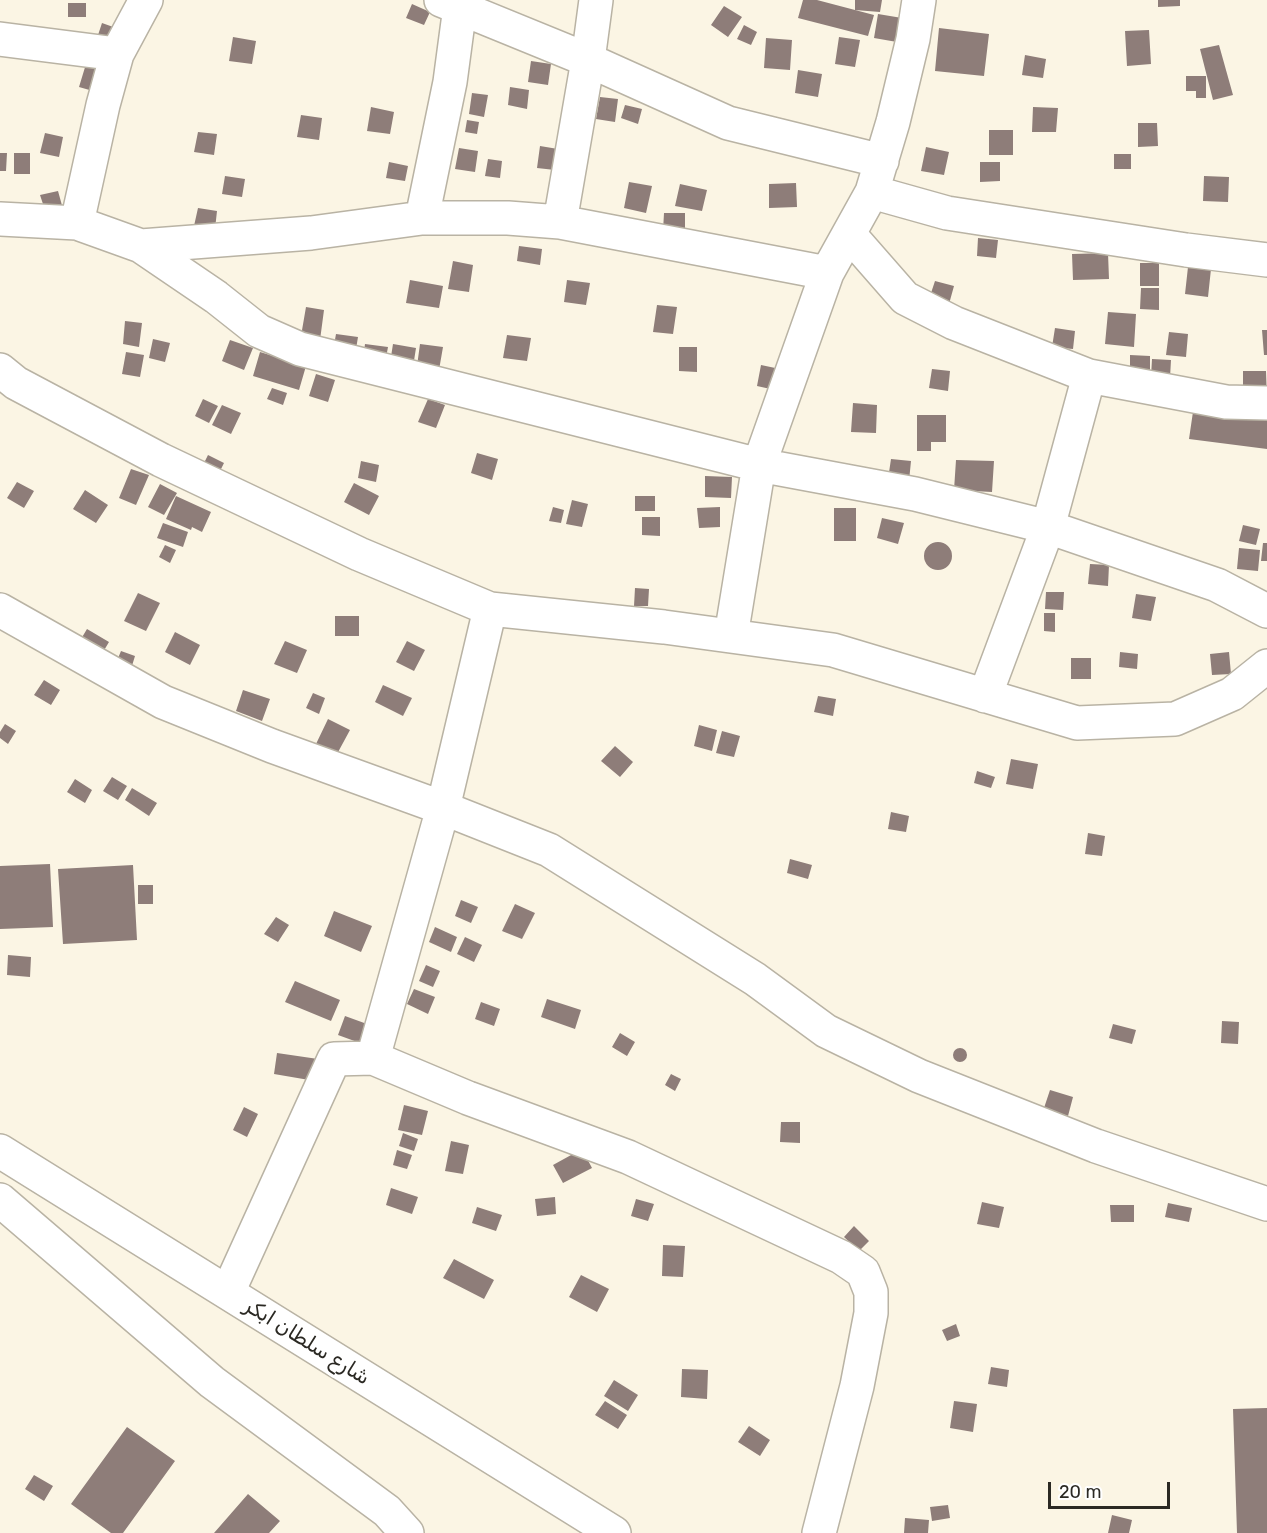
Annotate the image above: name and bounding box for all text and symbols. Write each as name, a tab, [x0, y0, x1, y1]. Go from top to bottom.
street label: شارع سلطان ابكر	[240, 1293, 374, 1391]
scale bar	[1051, 1470, 1172, 1508]
text: 20 m	[1059, 1481, 1101, 1503]

